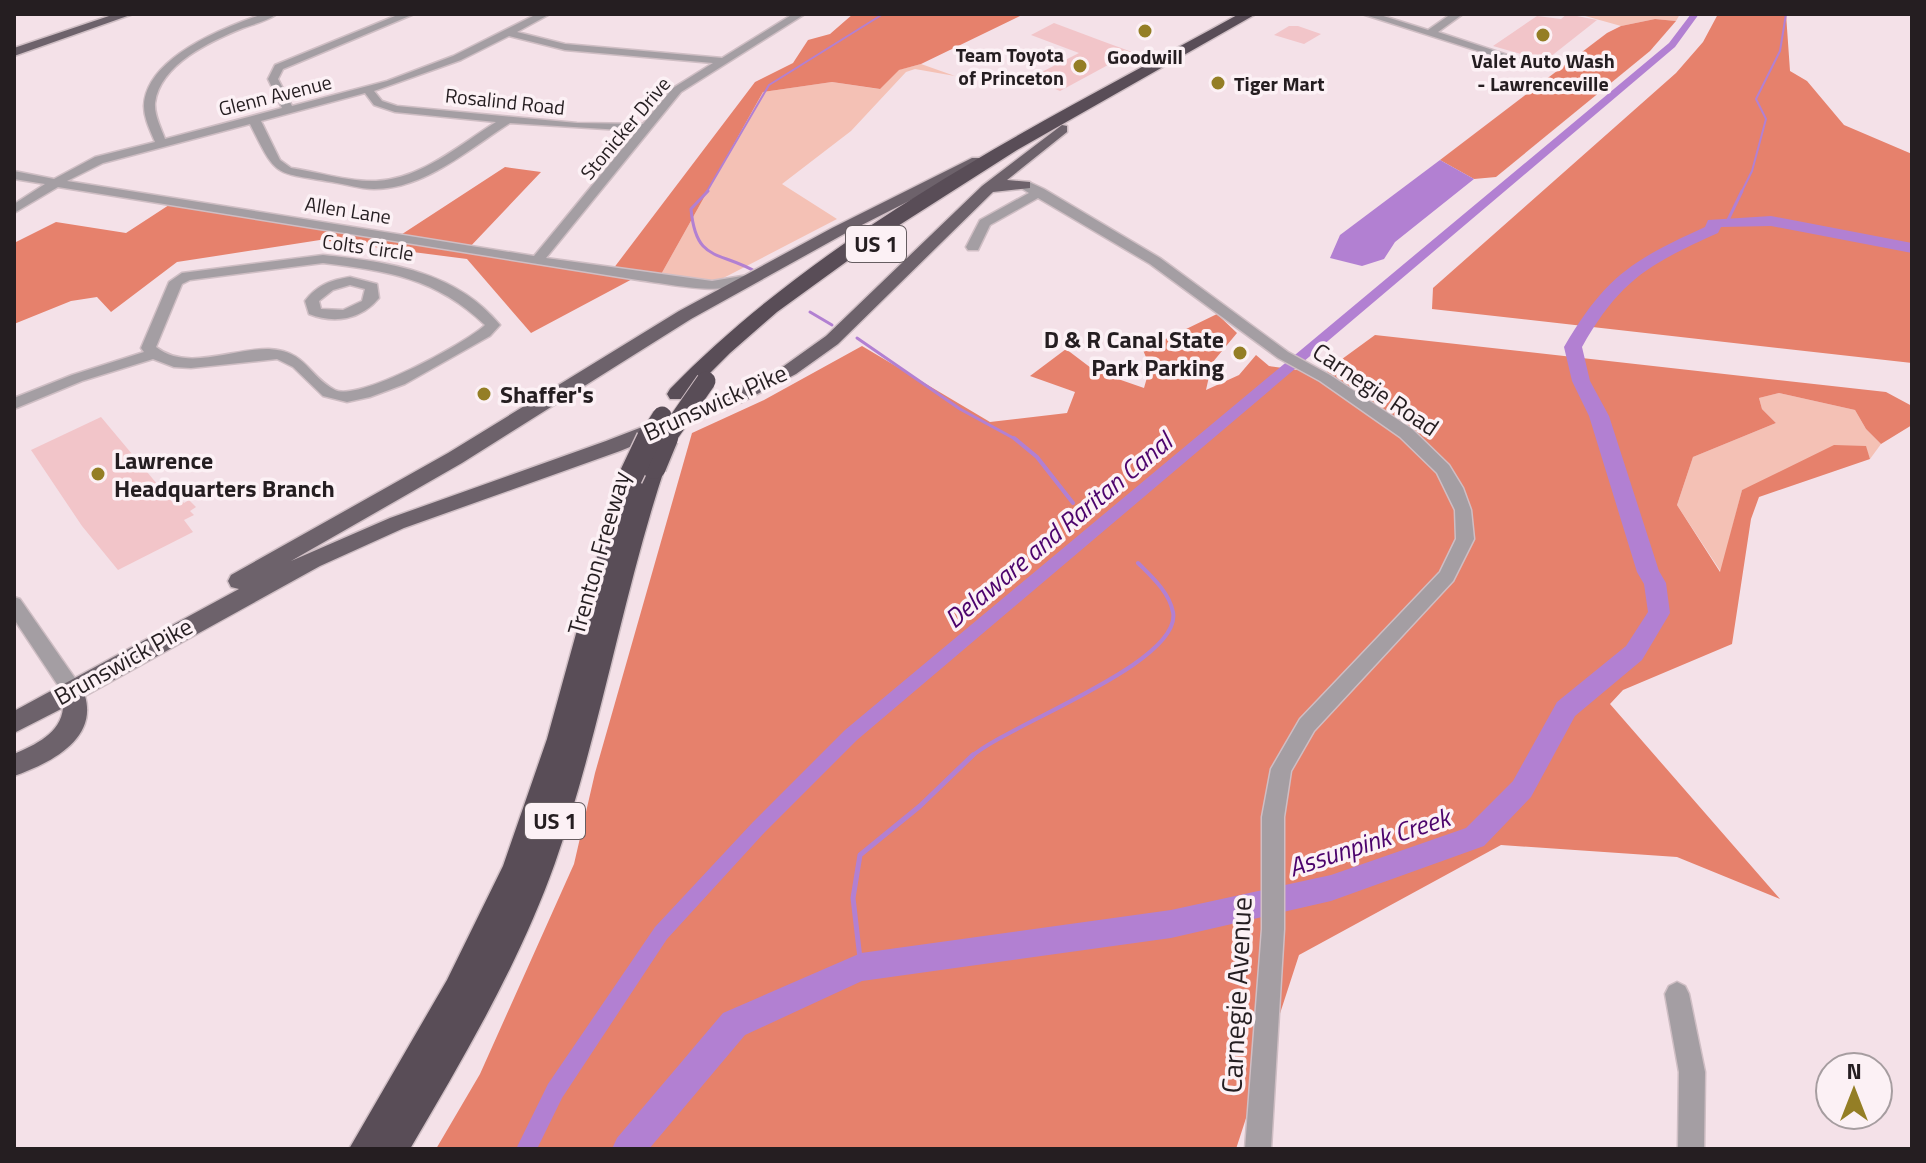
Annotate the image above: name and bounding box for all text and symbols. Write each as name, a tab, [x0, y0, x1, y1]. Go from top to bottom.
marker: Goodwill	[1136, 22, 1154, 40]
marker: Valet Auto Wash - Lawrenceville	[1534, 26, 1552, 44]
place label: Team Toyota of Princeton	[956, 39, 1064, 93]
place label: Goodwill	[1107, 41, 1183, 72]
place label: Valet Auto Wash - Lawrenceville	[1471, 45, 1615, 99]
marker: Team Toyota of Princeton	[1071, 57, 1089, 75]
street label: Glenn Avenue	[215, 66, 335, 124]
place label: Tiger Mart	[1234, 68, 1325, 99]
street label: Stonicker Drive	[572, 70, 678, 186]
marker: Tiger Mart	[1209, 74, 1227, 92]
street label: Rosalind Road	[444, 79, 566, 123]
street label: Allen Lane	[303, 188, 393, 232]
street label: Colts Circle	[320, 225, 416, 269]
road number: US 1	[846, 226, 906, 262]
place label: D & R Canal State Park Parking	[1044, 321, 1224, 385]
street label: Carnegie Road	[1306, 333, 1446, 445]
marker: D & R Canal State Park Parking	[1231, 344, 1249, 362]
street label: Brunswick Pike	[638, 354, 792, 450]
place label: Shaffer's	[500, 376, 594, 412]
marker: Shaffer's	[475, 385, 493, 403]
water label: Delaware and Raritan Canal	[936, 421, 1183, 637]
place label: Lawrence Headquarters Branch	[114, 442, 335, 506]
marker: Lawrence Headquarters Branch	[89, 465, 107, 483]
street label: Trenton Freeway	[557, 467, 639, 639]
street label: Brunswick Pike	[47, 608, 199, 714]
water label: Assunpink Creek	[1283, 796, 1458, 886]
road number: US 1	[525, 803, 585, 839]
street label: Carnegie Avenue	[1209, 896, 1263, 1094]
north arrow	[1814, 1051, 1894, 1131]
text: N	[1846, 1054, 1862, 1088]

